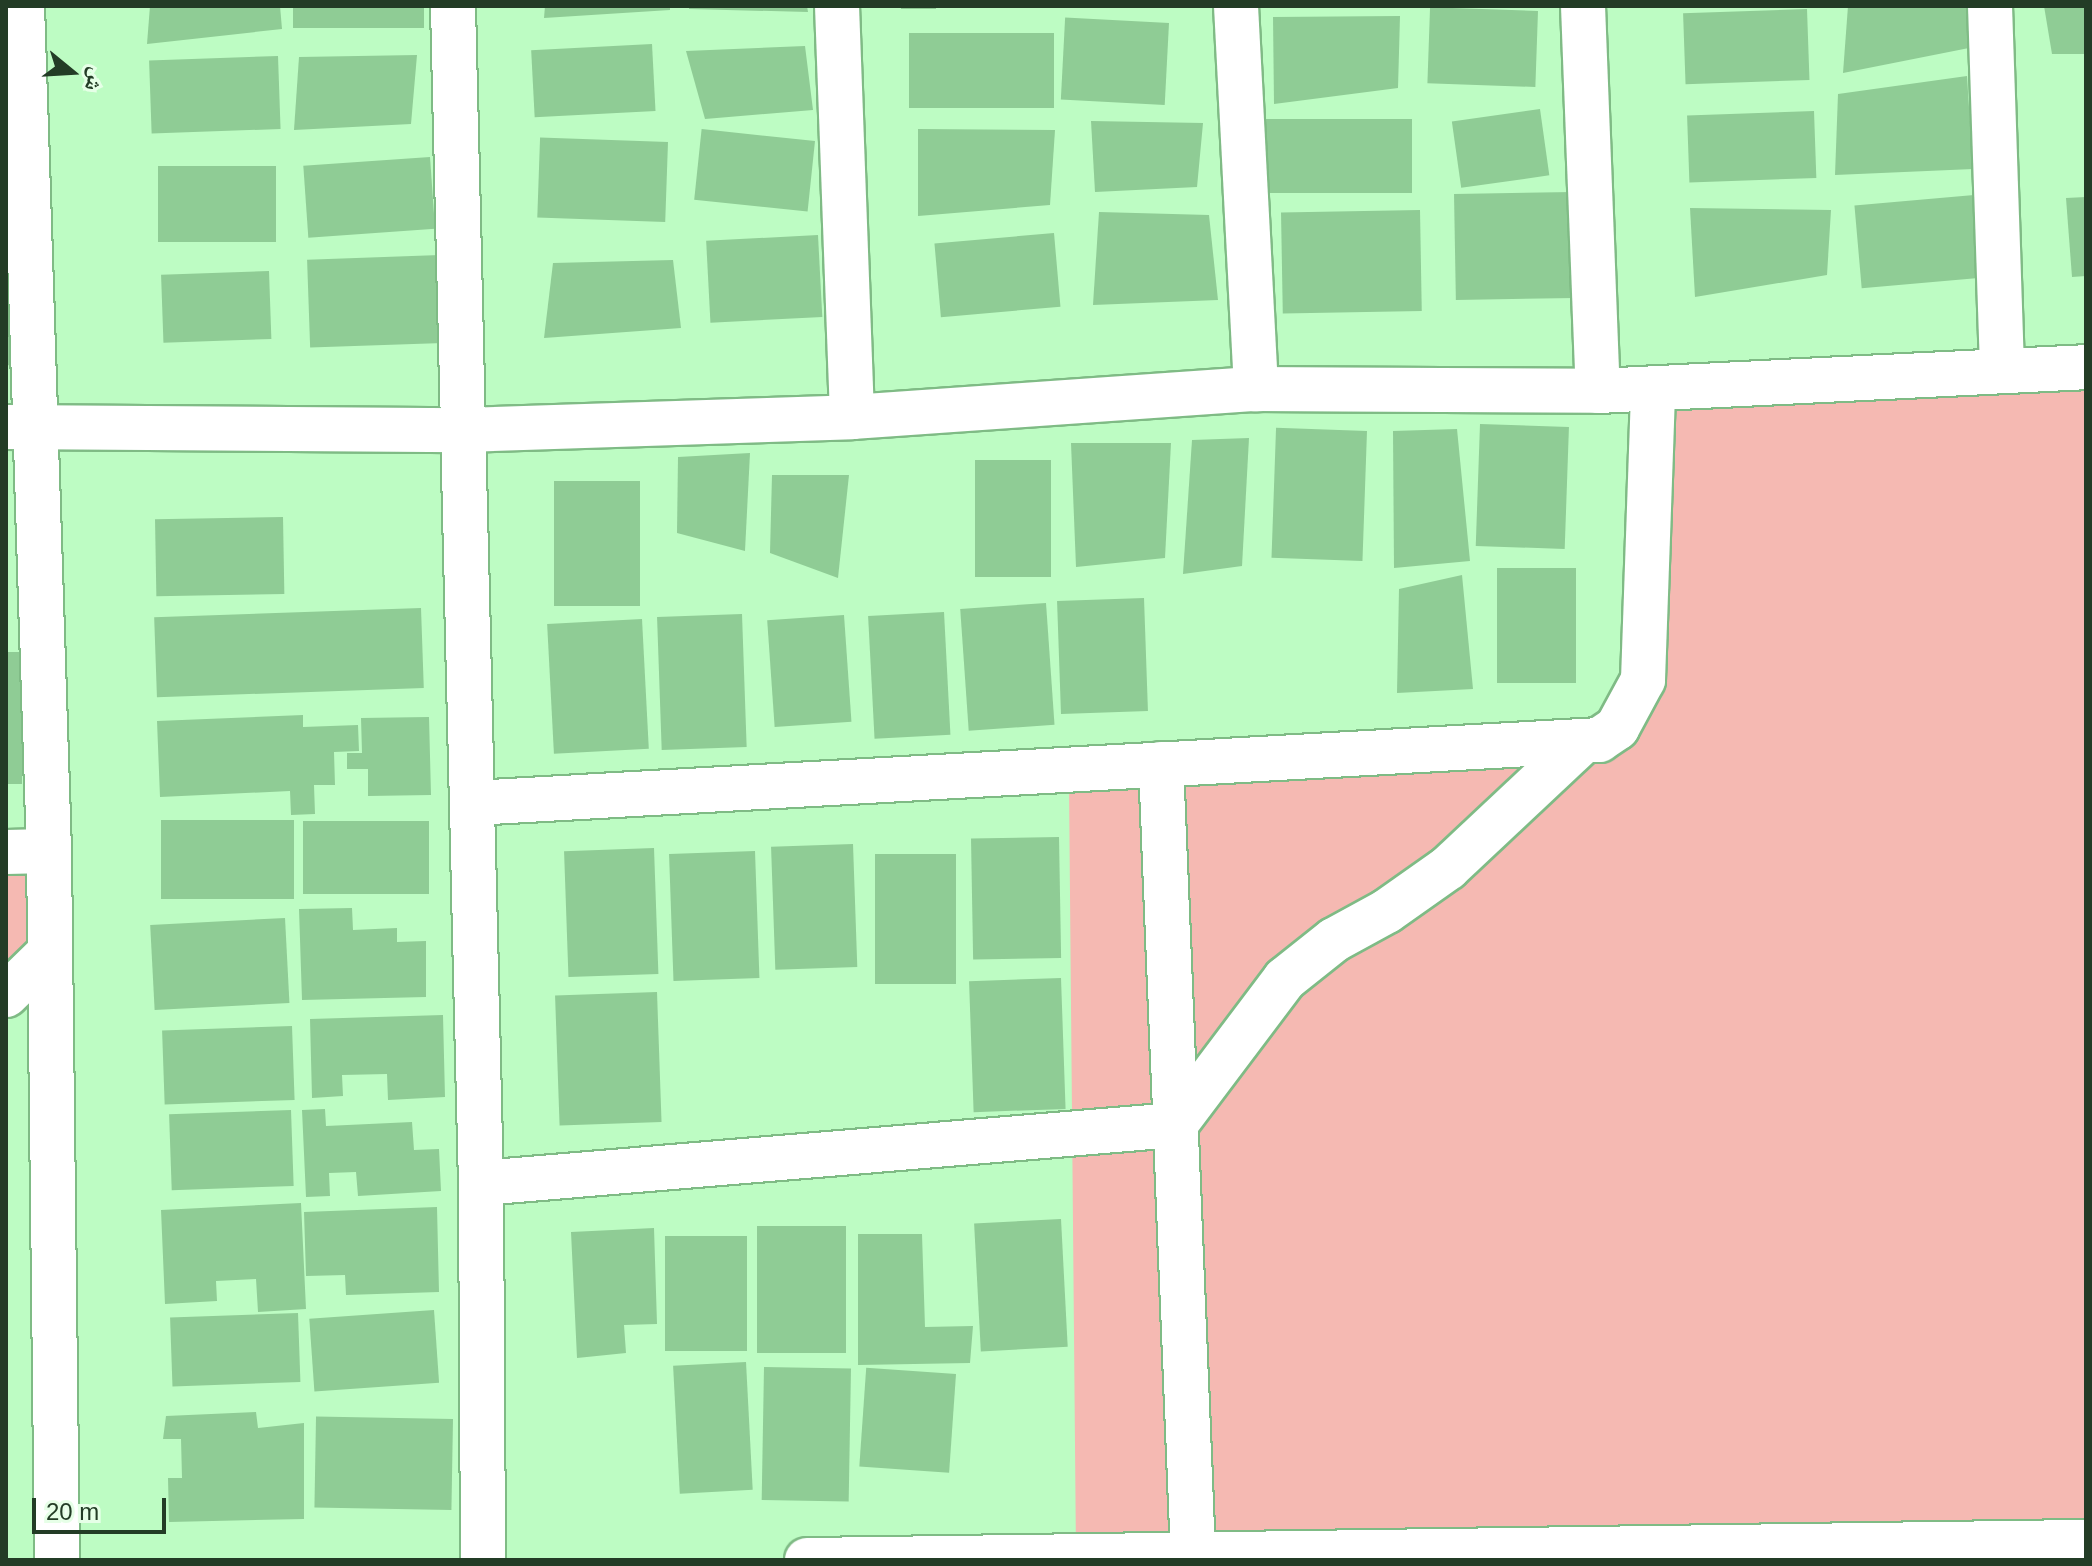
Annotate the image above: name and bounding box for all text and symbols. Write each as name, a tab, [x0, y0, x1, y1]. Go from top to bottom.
north arrow	[32, 32, 112, 112]
text: ش	[80, 65, 111, 95]
scale bar	[36, 1482, 170, 1532]
text: 20 m	[46, 1498, 99, 1525]

